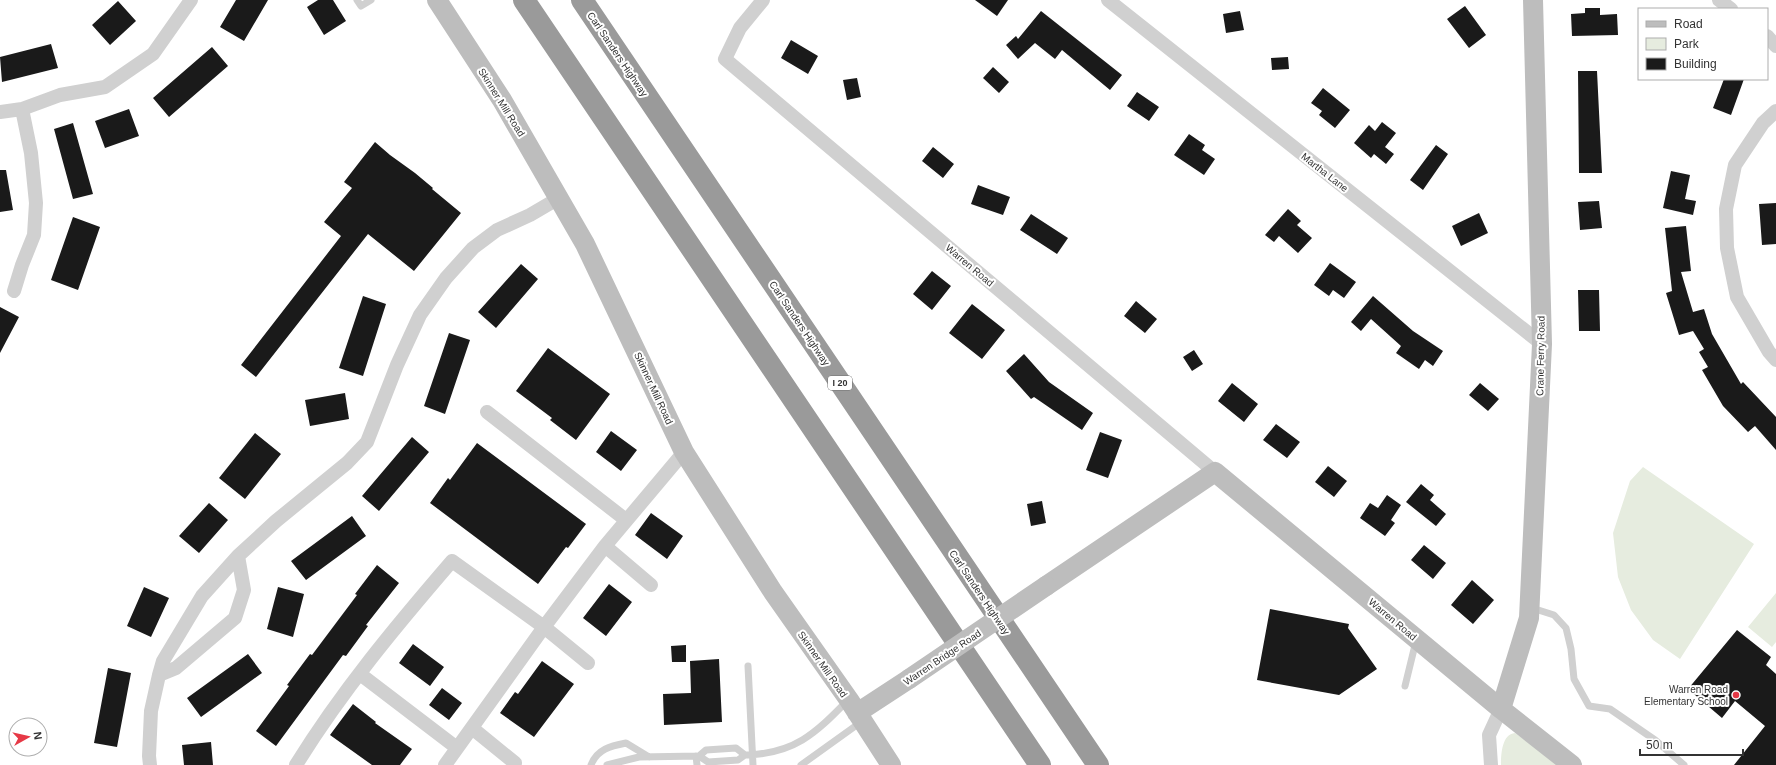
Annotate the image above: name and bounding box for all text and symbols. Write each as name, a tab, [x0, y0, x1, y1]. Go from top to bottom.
legend	[1638, 8, 1768, 80]
street label: Carl Sanders Highway	[585, 10, 650, 99]
text: Road	[1674, 17, 1703, 31]
text: Park	[1674, 37, 1700, 51]
text: Building	[1674, 57, 1717, 71]
street label: Skinner Mill Road	[476, 66, 527, 138]
street label: Martha Lane	[1299, 151, 1351, 194]
street label: Warren Road	[944, 242, 996, 289]
street label: Carl Sanders Highway	[767, 279, 832, 368]
street label: Crane Ferry Road	[1534, 316, 1547, 396]
street label: Skinner Mill Road	[632, 350, 675, 426]
road number: I 20	[828, 376, 852, 390]
street label: Carl Sanders Highway	[947, 548, 1012, 637]
street label: Warren Road	[1367, 596, 1419, 643]
street label: Warren Bridge Road	[902, 627, 983, 687]
street label: Skinner Mill Road	[796, 629, 850, 700]
place label: Warren Road Elementary School	[1644, 684, 1728, 707]
marker: Warren Road Elementary School	[1731, 690, 1741, 700]
north arrow	[8, 717, 48, 757]
text: N	[31, 731, 44, 740]
scale bar	[1640, 731, 1743, 757]
text: 50 m	[1646, 738, 1673, 752]

